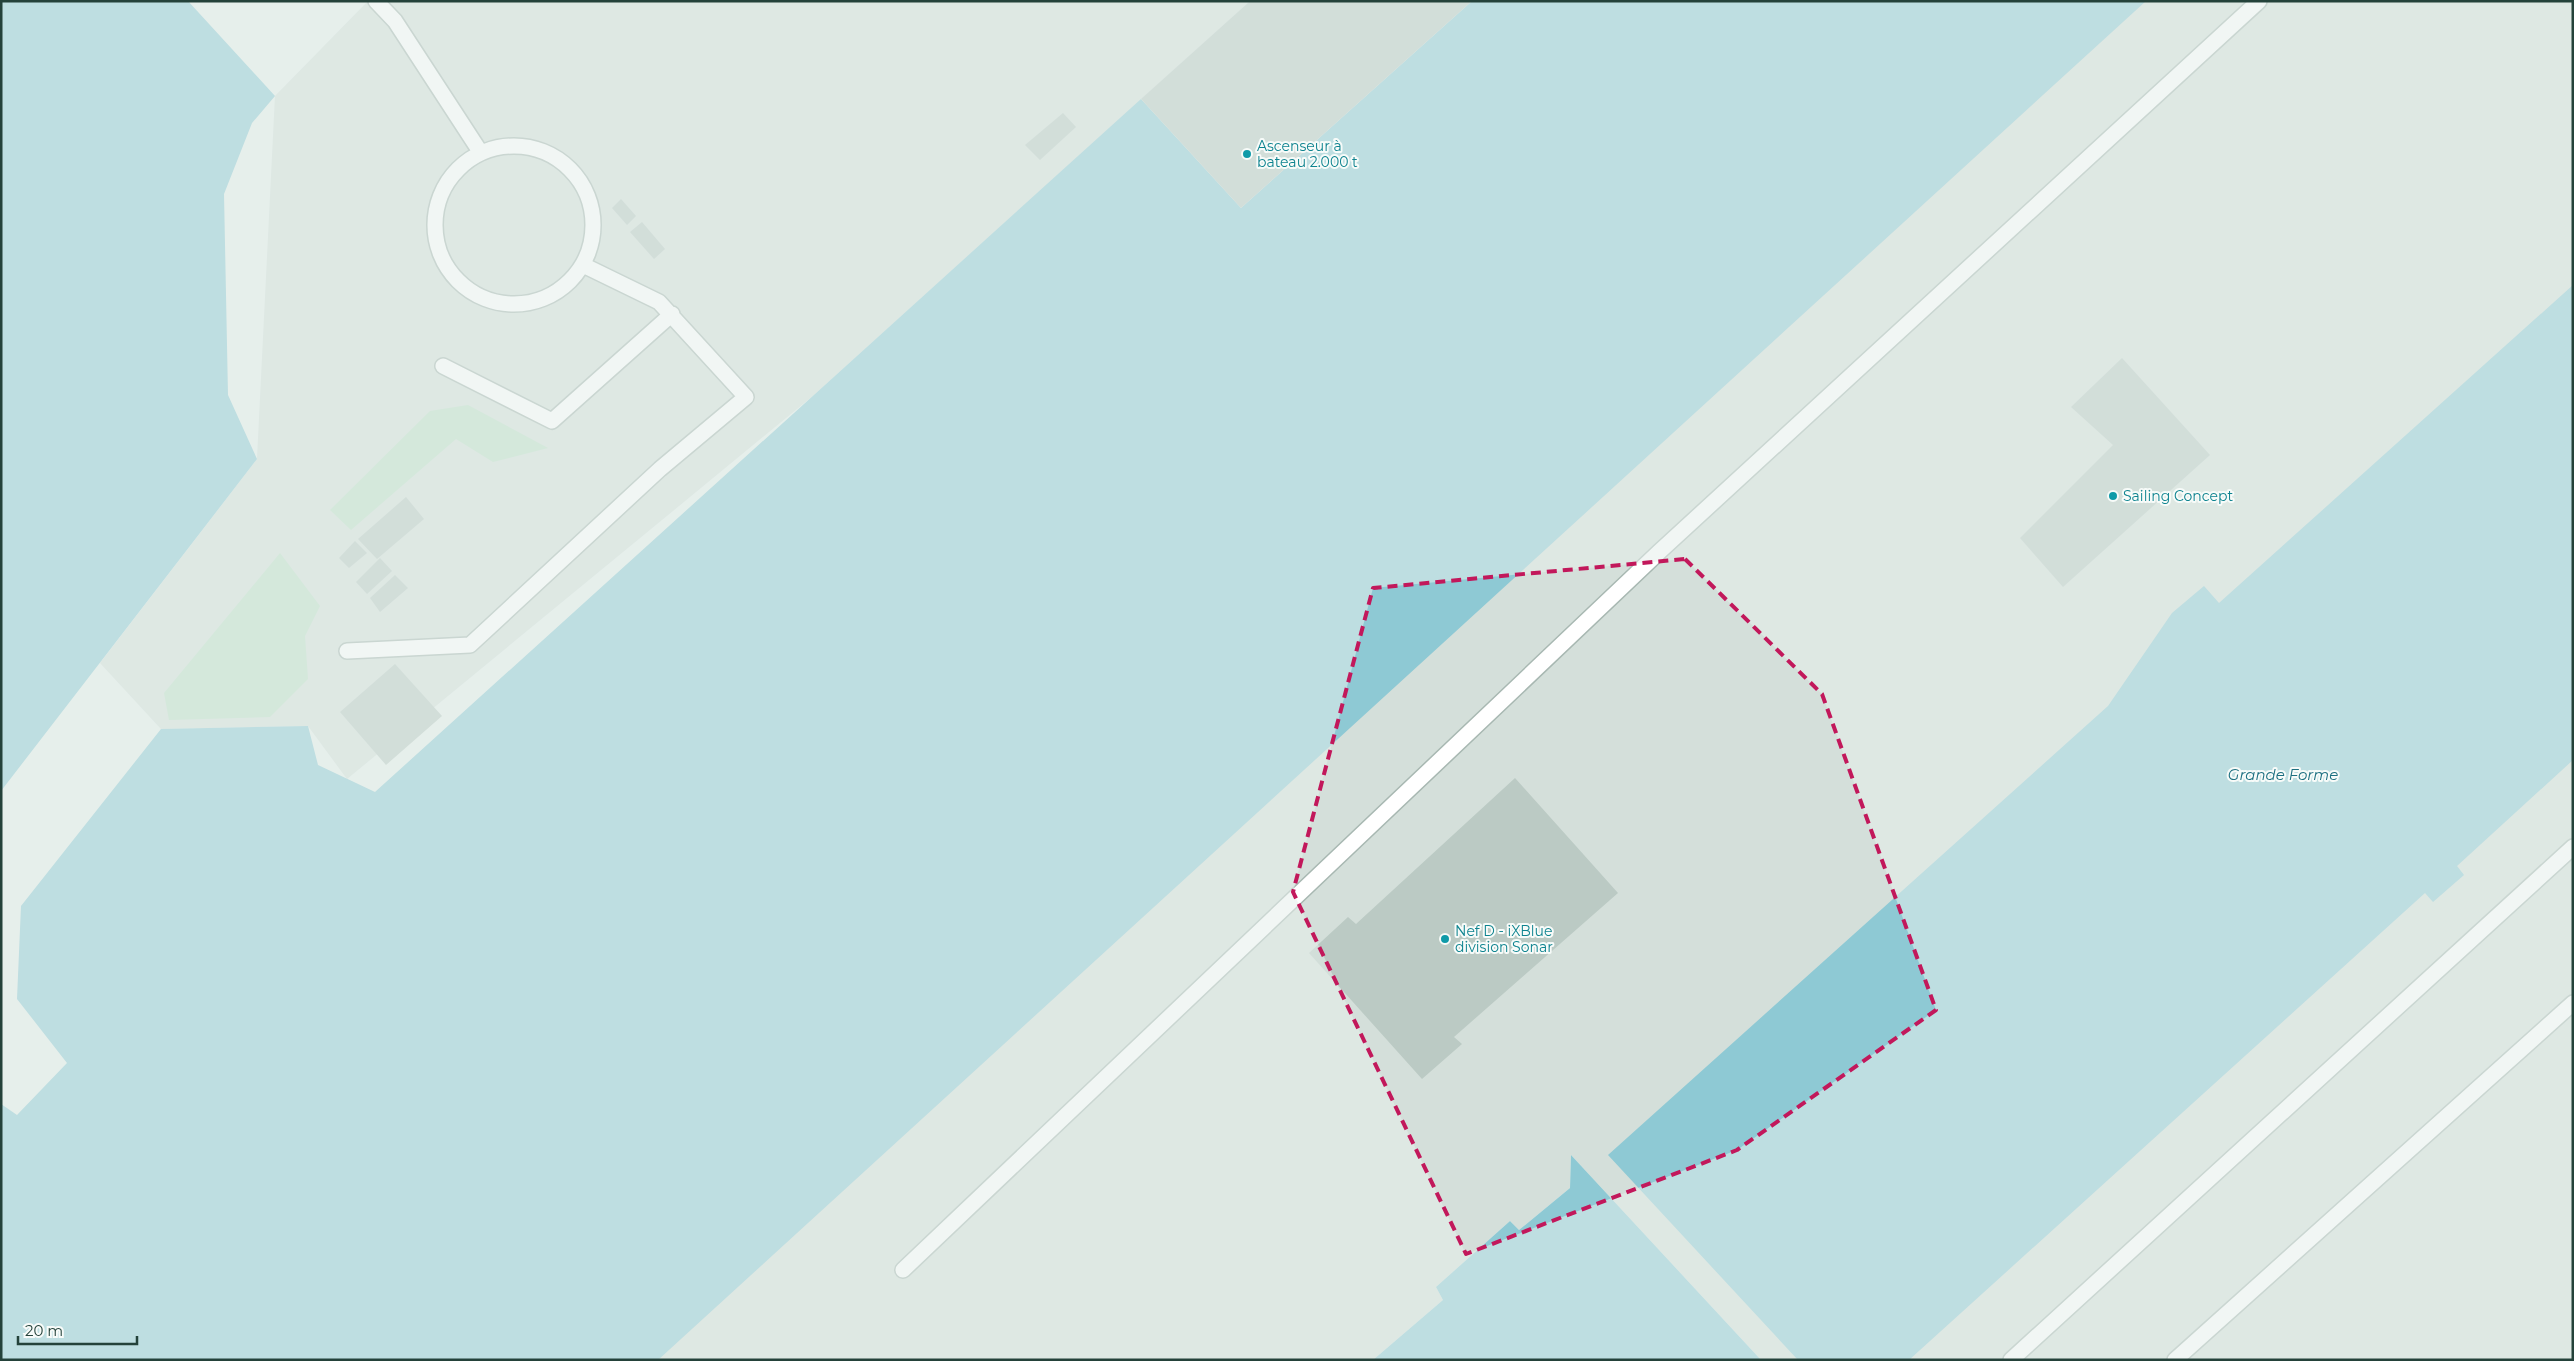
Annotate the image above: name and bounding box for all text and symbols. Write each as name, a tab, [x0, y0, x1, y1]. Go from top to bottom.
place label: Ascenseur à bateau 2.000 t	[1257, 137, 1358, 171]
marker: Ascenseur à bateau 2.000 t	[1241, 148, 1253, 160]
place label: Sailing Concept	[2123, 487, 2233, 505]
marker: Sailing Concept	[2107, 490, 2119, 502]
water label: Grande Forme	[2228, 765, 2338, 784]
place label: Nef D - iXBlue division Sonar	[1455, 922, 1553, 956]
marker: Nef D - iXBlue division Sonar	[1439, 933, 1451, 945]
scale bar	[18, 1314, 136, 1346]
text: 20 m	[25, 1321, 63, 1340]

